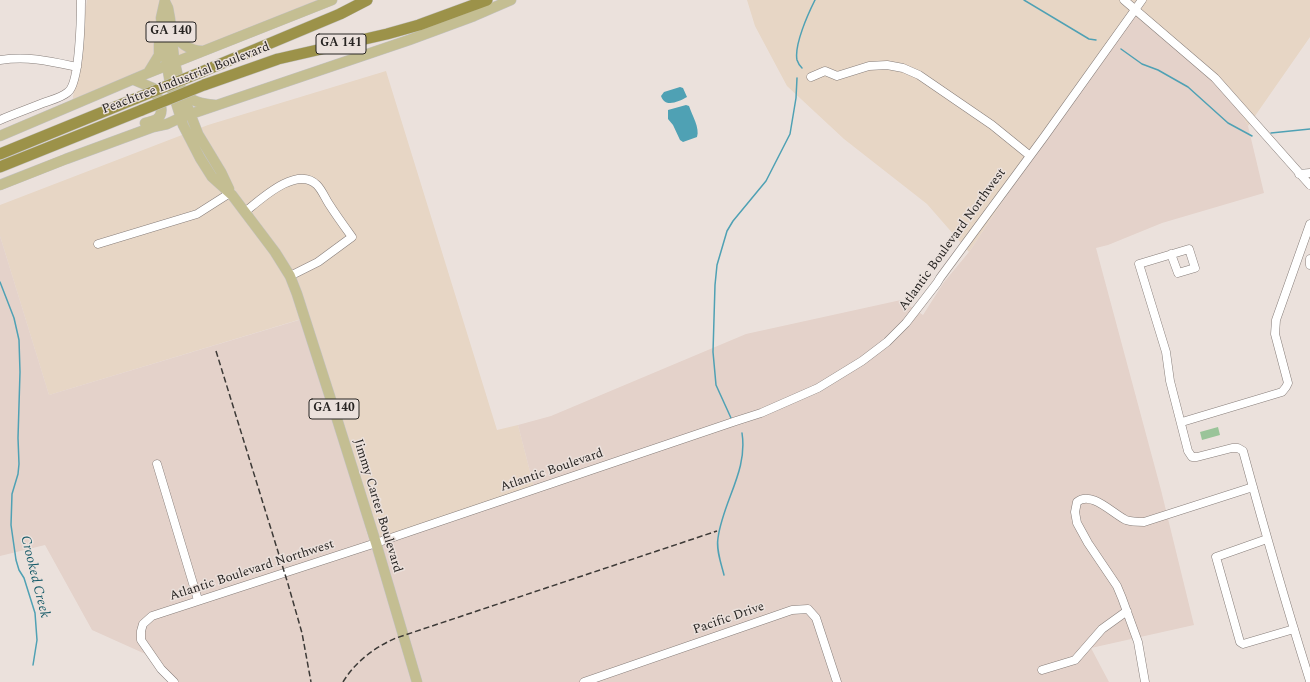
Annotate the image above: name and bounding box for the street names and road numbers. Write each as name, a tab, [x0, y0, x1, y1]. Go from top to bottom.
road number: GA 140	[146, 22, 196, 42]
road number: GA 141	[316, 34, 366, 54]
street label: Peachtree Industrial Boulevard	[100, 40, 272, 118]
street label: Atlantic Boulevard Northwest	[896, 166, 1010, 314]
road number: GA 140	[309, 399, 359, 419]
street label: Jimmy Carter Boulevard	[349, 437, 405, 575]
street label: Atlantic Boulevard	[498, 446, 606, 496]
street label: Atlantic Boulevard Northwest	[168, 537, 336, 605]
street label: Pacific Drive	[691, 599, 767, 639]

